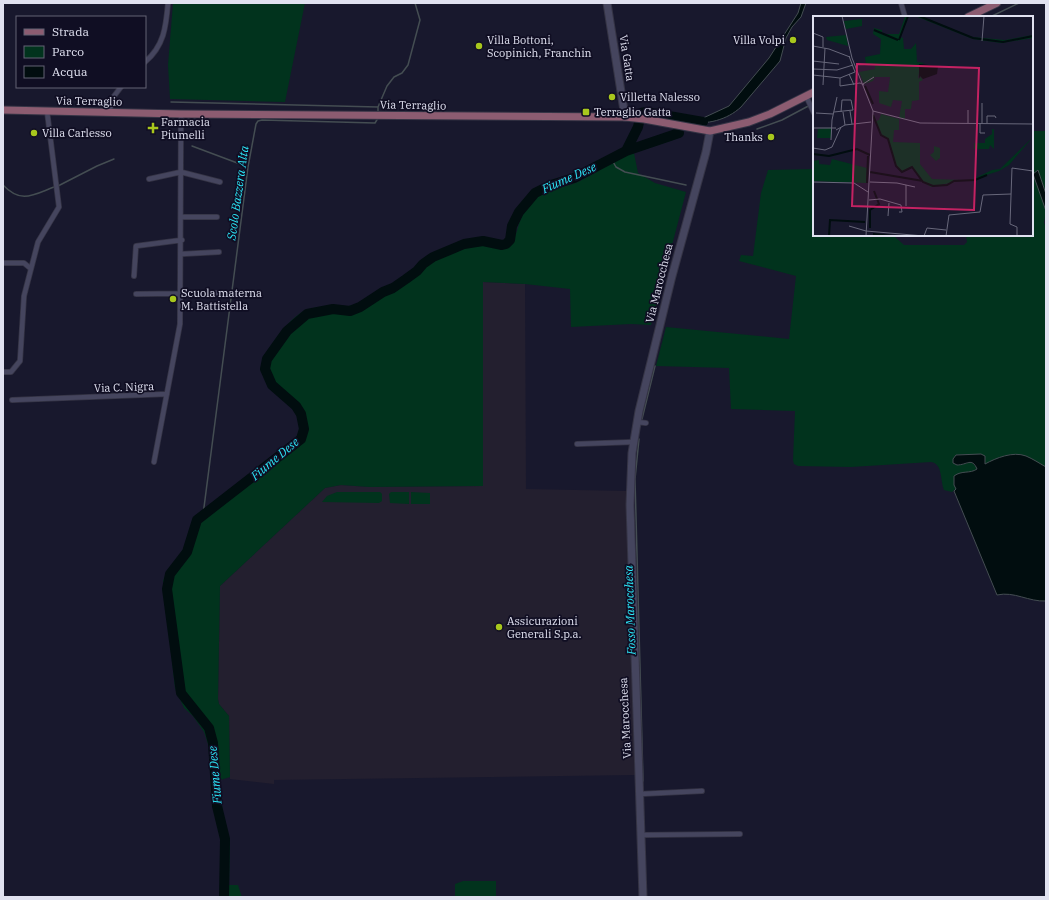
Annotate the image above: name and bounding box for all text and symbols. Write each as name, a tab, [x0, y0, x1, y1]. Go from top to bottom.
legend	[16, 16, 146, 88]
inset map	[813, 16, 1033, 236]
text: Strada	[52, 24, 89, 39]
place label: Villa Bottoni, Scopinich, Franchin	[487, 33, 592, 60]
place label: Villa Volpi	[733, 33, 786, 47]
street label: Via Gatta	[616, 34, 638, 82]
marker: Villa Volpi	[788, 35, 798, 45]
marker: Villa Bottoni, Scopinich, Franchin	[474, 41, 484, 51]
text: Parco	[52, 44, 84, 59]
text: Acqua	[52, 64, 88, 79]
place label: Villetta Nalesso	[620, 90, 700, 104]
marker: Villetta Nalesso	[607, 92, 617, 102]
street label: Via Terraglio	[56, 93, 122, 109]
street label: Via Terraglio	[380, 97, 446, 113]
place label: Terraglio Gatta	[594, 105, 671, 119]
marker: Terraglio Gatta	[581, 107, 591, 117]
place label: Farmacia Piumelli	[161, 115, 210, 142]
marker: Farmacia Piumelli	[148, 123, 158, 133]
place label: Villa Carlesso	[42, 126, 112, 140]
marker: Villa Carlesso	[29, 128, 39, 138]
place label: Thanks	[724, 130, 763, 144]
marker: Thanks	[766, 132, 776, 142]
water label: Scolo Bazzera Alta	[223, 144, 252, 242]
water label: Fiume Dese	[538, 159, 599, 197]
street label: Via Marocchesa	[642, 242, 676, 324]
place label: Scuola materna M. Battistella	[181, 286, 262, 313]
marker: Scuola materna M. Battistella	[168, 294, 178, 304]
street label: Via C. Nigra	[94, 379, 154, 395]
water label: Fiume Dese	[247, 434, 302, 484]
water label: Fosso Marocchesa	[620, 564, 639, 656]
place label: Assicurazioni Generali S.p.a.	[507, 614, 582, 641]
marker: Assicurazioni Generali S.p.a.	[494, 622, 504, 632]
street label: Via Marocchesa	[616, 677, 634, 759]
water label: Fiume Dese	[204, 745, 225, 806]

